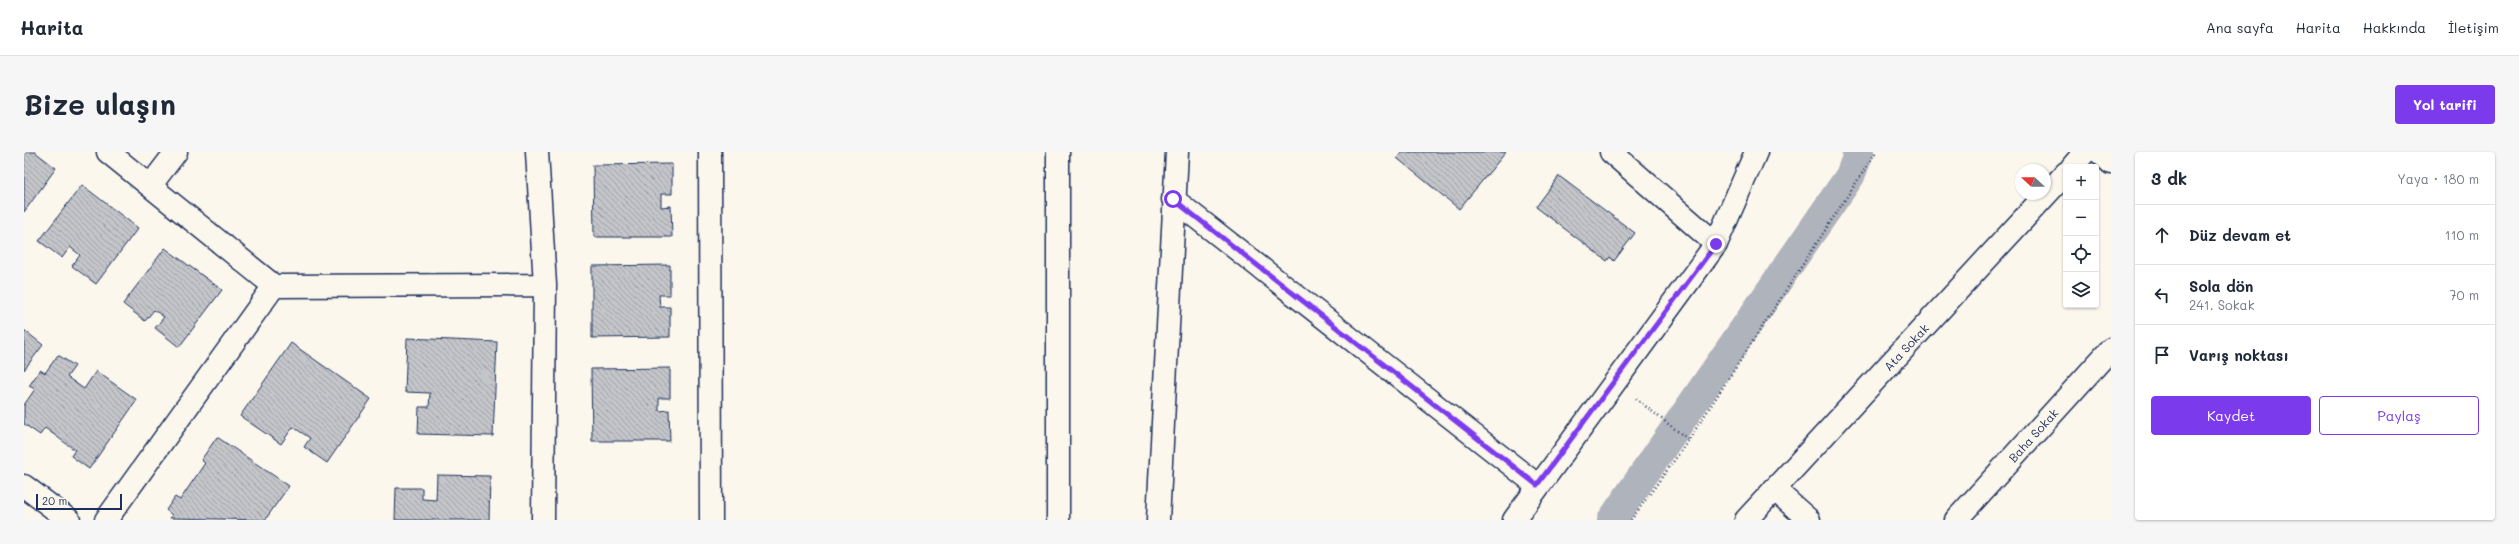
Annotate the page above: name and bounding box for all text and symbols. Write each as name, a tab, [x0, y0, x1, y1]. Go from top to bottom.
text: Harita	[20, 15, 83, 40]
text: Ana sayfa	[2206, 18, 2274, 37]
text: Harita	[2296, 18, 2341, 37]
text: Hakkında	[2363, 18, 2426, 37]
text: İletişim	[2448, 18, 2499, 37]
button: Yol tarifi	[2395, 85, 2495, 124]
text: Bize ulaşın	[24, 86, 176, 122]
north arrow	[2015, 164, 2051, 200]
map controls	[2063, 164, 2099, 308]
button: +	[2063, 164, 2099, 200]
text: 3 dk	[2151, 167, 2187, 189]
text: Yaya · 180 m	[2397, 170, 2479, 187]
route start	[1164, 190, 1182, 208]
button: −	[2063, 200, 2099, 236]
icon: ahead	[2151, 224, 2173, 246]
text: Düz devam et	[2189, 225, 2291, 245]
text: 110 m	[2445, 226, 2479, 243]
route end	[1707, 235, 1725, 253]
button: locate	[2063, 236, 2099, 272]
button: layers	[2063, 272, 2099, 308]
text: Sola dön	[2189, 276, 2253, 296]
icon: left	[2151, 284, 2173, 306]
text: 70 m	[2449, 286, 2479, 303]
text: 241. Sokak	[2189, 296, 2255, 313]
street label: Ata Sokak	[1880, 320, 1932, 374]
icon: arrive	[2151, 344, 2173, 366]
text: Varış noktası	[2189, 345, 2289, 365]
button: Kaydet	[2151, 396, 2311, 435]
button: Paylaş	[2319, 396, 2479, 435]
street label: Baha Sokak	[2005, 405, 2061, 465]
scale bar	[36, 492, 122, 511]
text: 20 m	[42, 493, 67, 508]

